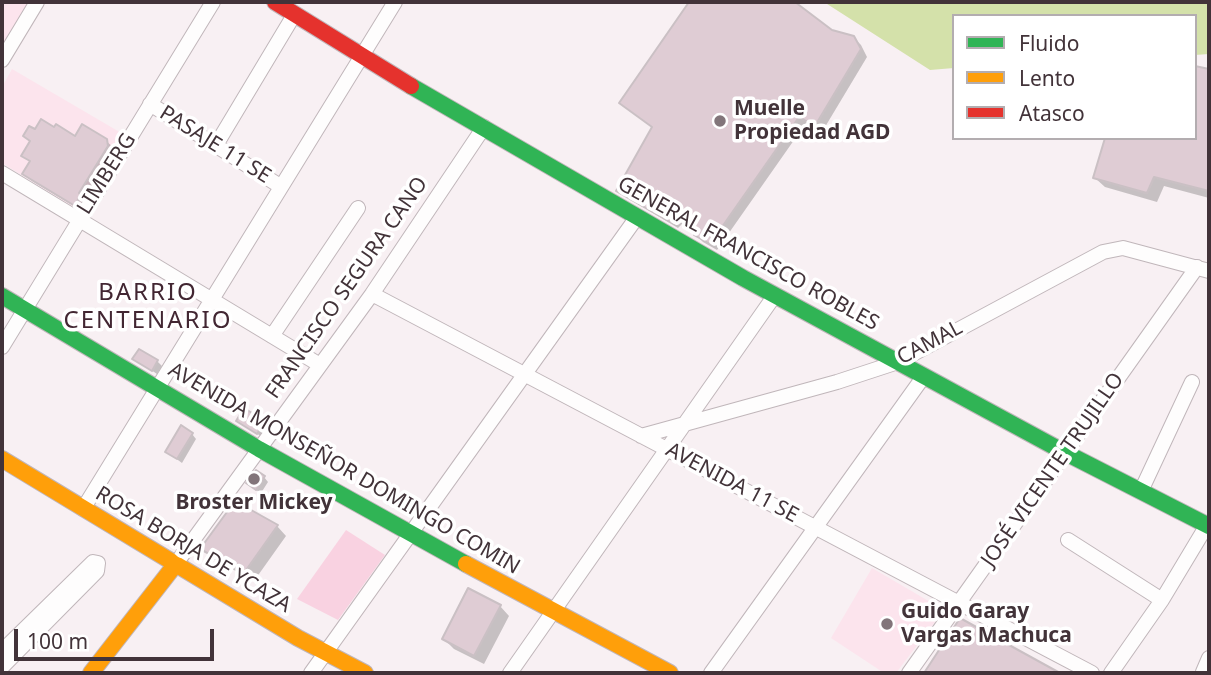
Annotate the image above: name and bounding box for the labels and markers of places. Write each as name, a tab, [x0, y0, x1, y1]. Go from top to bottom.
place label: Muelle Propiedad AGD	[734, 96, 890, 146]
marker: Muelle Propiedad AGD	[712, 113, 728, 129]
marker: Broster Mickey	[246, 471, 262, 487]
place label: Broster Mickey	[175, 490, 333, 516]
place label: Guido Garay Vargas Machuca	[901, 599, 1072, 649]
marker: Guido Garay Vargas Machuca	[879, 616, 895, 632]

